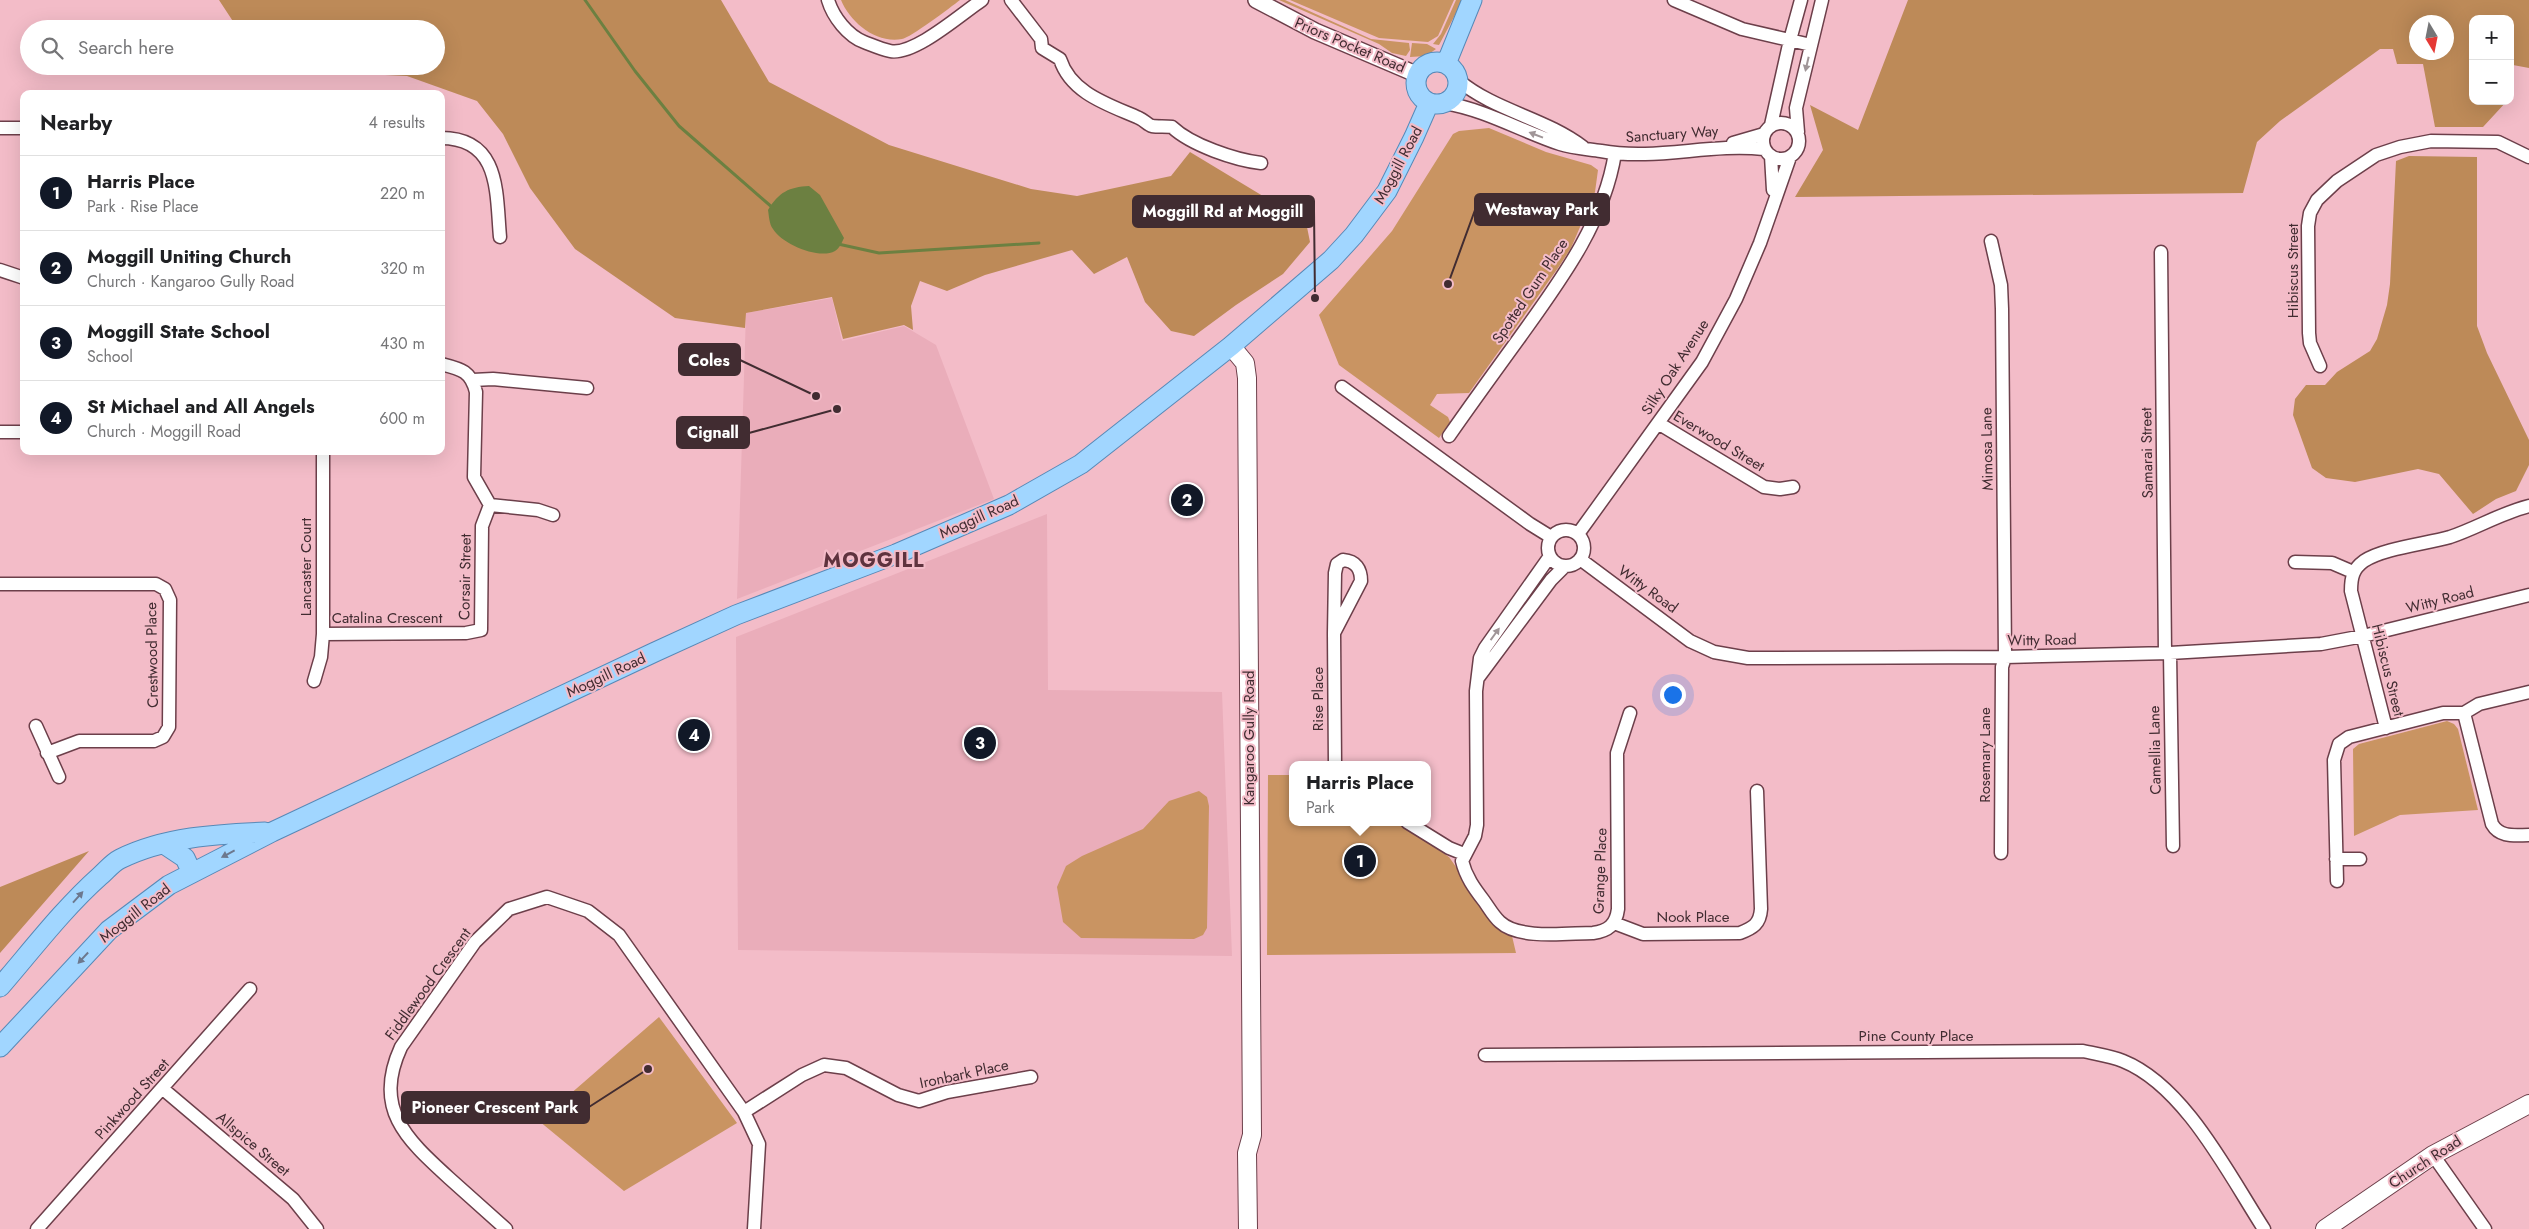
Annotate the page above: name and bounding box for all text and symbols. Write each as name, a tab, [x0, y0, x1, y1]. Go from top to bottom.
street label: Priors Pocket Road	[1291, 12, 1409, 78]
north arrow	[2409, 15, 2454, 60]
map controls	[2469, 15, 2514, 105]
button: +	[2469, 15, 2514, 60]
search box	[20, 20, 445, 75]
icon: search	[38, 34, 66, 62]
text: Search here	[78, 34, 174, 61]
one-way arrow	[1803, 57, 1811, 72]
button: −	[2469, 60, 2514, 105]
text: Nearby	[40, 108, 112, 138]
text: 4 results	[369, 111, 425, 134]
street label: Sanctuary Way	[1625, 120, 1720, 148]
street label: Moggill Road	[1368, 122, 1428, 208]
one-way arrow	[1529, 130, 1543, 138]
text: Harris Place	[87, 168, 195, 195]
text: 1	[52, 182, 60, 205]
text: 220 m	[380, 182, 425, 205]
callout: Westaway Park	[1475, 194, 1609, 225]
text: Park · Rise Place	[87, 195, 199, 218]
callout: Moggill Rd at Moggill	[1133, 196, 1314, 227]
text: Westaway Park	[1485, 198, 1600, 221]
text: Moggill Rd at Moggill	[1143, 200, 1303, 223]
street label: Hibiscus Street	[2282, 223, 2304, 318]
street label: Spotted Gum Place	[1487, 234, 1573, 348]
text: Moggill Uniting Church	[87, 243, 291, 270]
text: 2	[51, 257, 61, 280]
text: 320 m	[380, 257, 425, 280]
text: Church · Kangaroo Gully Road	[87, 270, 294, 293]
street label: Silky Oak Avenue	[1636, 314, 1714, 419]
text: Moggill State School	[87, 318, 270, 345]
text: 3	[51, 332, 61, 355]
text: 430 m	[380, 332, 425, 355]
callout: Coles	[679, 344, 740, 375]
text: School	[87, 345, 133, 368]
text: Coles	[688, 349, 730, 372]
text: St Michael and All Angels	[87, 393, 315, 420]
street label: Everwood Street	[1669, 405, 1769, 477]
text: 4	[50, 407, 62, 430]
text: 600 m	[379, 407, 425, 430]
street label: Mimosa Lane	[1975, 407, 1999, 491]
street label: Samarai Street	[2135, 407, 2159, 499]
callout: Cignall	[677, 417, 749, 448]
text: Church · Moggill Road	[87, 420, 241, 443]
text: Cignall	[687, 421, 739, 444]
pin: 2	[1171, 481, 1203, 519]
street label: Moggill Road	[936, 490, 1022, 544]
street label: Lancaster Court	[295, 517, 317, 616]
street label: Corsair Street	[453, 533, 477, 620]
district label: MOGGILL	[823, 546, 925, 575]
street label: Witty Road	[1613, 560, 1683, 618]
street label: Witty Road	[2404, 581, 2476, 619]
street label: Crestwood Place	[140, 602, 164, 708]
street label: Catalina Crescent	[332, 607, 443, 629]
street label: Hibiscus Street	[2366, 621, 2410, 719]
one-way arrow	[1490, 627, 1500, 641]
street label: Witty Road	[2007, 628, 2077, 652]
street label: Moggill Road	[563, 647, 649, 703]
street label: Rise Place	[1307, 667, 1329, 731]
street label: Kangaroo Gully Road	[1238, 671, 1260, 806]
your location	[1660, 682, 1686, 708]
street label: Camellia Lane	[2143, 705, 2167, 795]
street label: Rosemary Lane	[1974, 707, 1996, 803]
pin: 4	[678, 716, 710, 754]
pin: 3	[964, 724, 996, 762]
popup	[1289, 761, 1431, 826]
text: Harris Place	[1306, 769, 1414, 796]
text: Park	[1306, 796, 1335, 819]
street label: Grange Place	[1587, 827, 1613, 915]
pin: 1	[1344, 842, 1376, 880]
one-way arrow	[222, 850, 235, 859]
street label: Moggill Road	[95, 878, 175, 948]
one-way arrow	[72, 891, 83, 904]
street label: Nook Place	[1657, 906, 1730, 928]
street label: Fiddlewood Crescent	[380, 923, 477, 1045]
one-way arrow	[77, 951, 89, 963]
street label: Pine County Place	[1859, 1025, 1974, 1047]
street label: Pinkwood Street	[90, 1053, 175, 1144]
street label: Ironbark Place	[917, 1054, 1011, 1094]
callout: Pioneer Crescent Park	[402, 1092, 589, 1123]
text: Pioneer Crescent Park	[412, 1096, 579, 1119]
street label: Allspice Street	[211, 1106, 295, 1182]
street label: Church Road	[2384, 1130, 2466, 1194]

